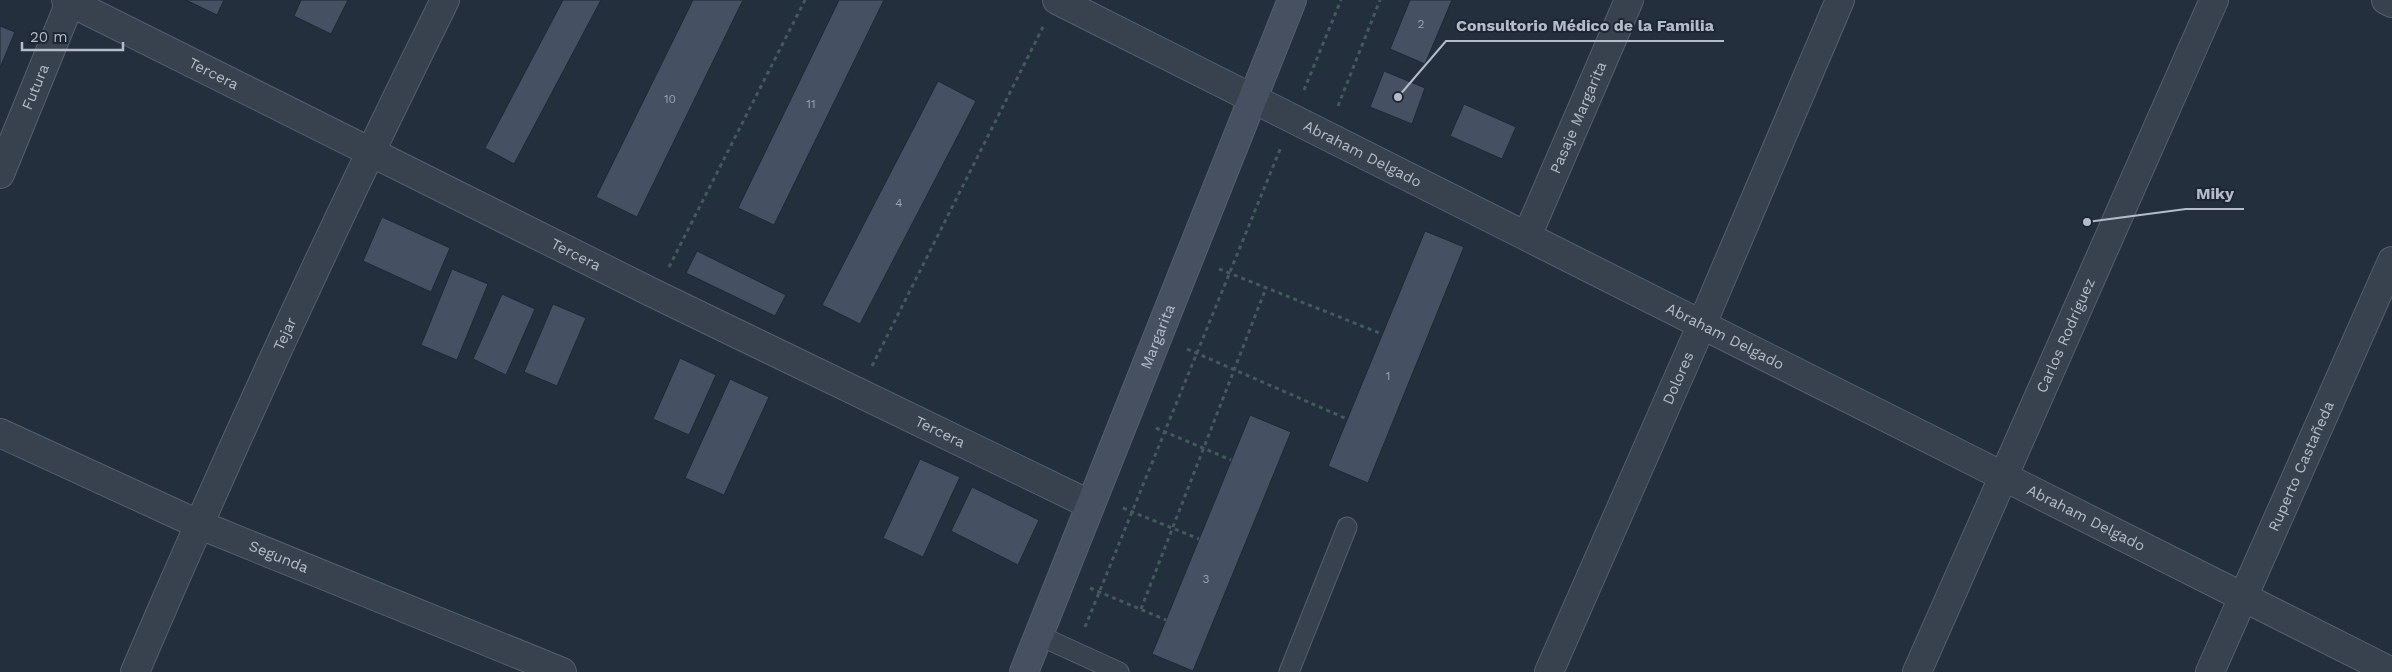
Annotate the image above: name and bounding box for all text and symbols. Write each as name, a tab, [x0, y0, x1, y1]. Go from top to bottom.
callout: Consultorio Médico de la Familia	[1446, 10, 1724, 41]
text: Consultorio Médico de la Familia	[1456, 16, 1715, 35]
house number: 2	[1418, 17, 1425, 31]
scale bar	[22, 20, 124, 52]
text: 20 m	[30, 28, 68, 46]
street label: Tercera	[186, 54, 242, 94]
street label: Pasaje Margarita	[1546, 58, 1610, 176]
street label: Futura	[18, 61, 53, 112]
house number: 10	[664, 92, 676, 106]
house number: 11	[806, 97, 816, 111]
street label: Abraham Delgado	[1300, 117, 1425, 191]
callout: Miky	[2186, 178, 2244, 209]
text: Miky	[2196, 184, 2235, 203]
house number: 4	[895, 196, 903, 210]
street label: Tercera	[548, 235, 604, 275]
street label: Carlos Rodríguez	[2033, 275, 2099, 396]
street label: Abraham Delgado	[1663, 299, 1787, 374]
street label: Margarita	[1137, 301, 1179, 372]
street label: Tejar	[270, 314, 301, 353]
street label: Dolores	[1659, 349, 1698, 407]
house number: 1	[1386, 369, 1390, 383]
street label: Ruperto Castañeda	[2264, 398, 2338, 534]
street label: Tercera	[912, 412, 969, 452]
street label: Abraham Delgado	[2024, 481, 2148, 555]
street label: Segunda	[246, 537, 312, 577]
house number: 3	[1203, 572, 1210, 586]

